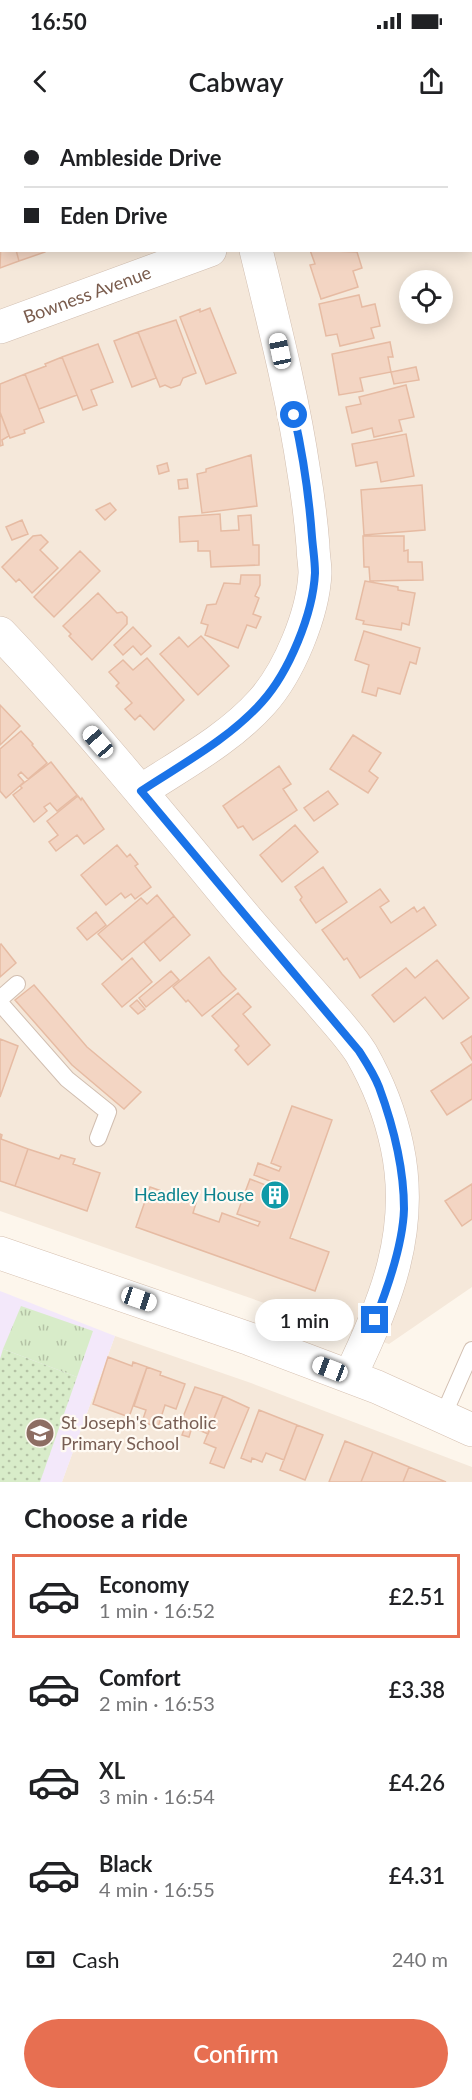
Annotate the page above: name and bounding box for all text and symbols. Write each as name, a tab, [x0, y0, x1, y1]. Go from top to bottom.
text: 16:50	[30, 8, 87, 35]
icon: back	[24, 65, 57, 98]
text: Cabway	[188, 65, 284, 98]
icon: share	[415, 65, 448, 98]
text: Ambleside Drive	[60, 144, 222, 171]
text: Eden Drive	[60, 202, 168, 229]
street label: Bowness Avenue	[20, 261, 154, 328]
map controls	[399, 270, 453, 324]
button: locate	[399, 270, 453, 324]
car	[267, 332, 293, 370]
route start	[280, 401, 307, 428]
car	[79, 723, 117, 761]
building icon: Headley House	[259, 1179, 291, 1211]
place label: Headley House	[134, 1183, 254, 1205]
car	[119, 1285, 159, 1313]
callout: 1 min	[255, 1299, 354, 1341]
route end	[361, 1306, 388, 1333]
text: 1 min	[280, 1308, 329, 1332]
car	[310, 1354, 350, 1384]
place label: St Joseph's Catholic Primary School	[61, 1411, 217, 1454]
school or university icon: St Joseph's Catholic Primary School	[24, 1417, 56, 1449]
text: Choose a ride	[24, 1501, 188, 1534]
icon: car	[27, 1569, 81, 1623]
text: Economy	[99, 1571, 189, 1598]
text: £2.51	[389, 1583, 445, 1610]
text: 1 min · 16:52	[99, 1598, 215, 1622]
icon: car	[27, 1662, 81, 1716]
text: Comfort	[99, 1664, 181, 1691]
text: £3.38	[389, 1676, 445, 1703]
text: 2 min · 16:53	[99, 1691, 215, 1715]
icon: car	[27, 1755, 81, 1809]
text: XL	[99, 1757, 125, 1784]
text: £4.26	[389, 1769, 445, 1796]
text: 3 min · 16:54	[99, 1784, 215, 1808]
icon: car	[27, 1848, 81, 1902]
text: Black	[99, 1850, 152, 1877]
text: £4.31	[389, 1862, 445, 1889]
text: 4 min · 16:55	[99, 1877, 215, 1901]
icon: cash	[24, 1943, 57, 1976]
text: Cash	[72, 1946, 119, 1973]
text: 240 m	[392, 1947, 448, 1971]
button: Confirm	[24, 2019, 448, 2088]

